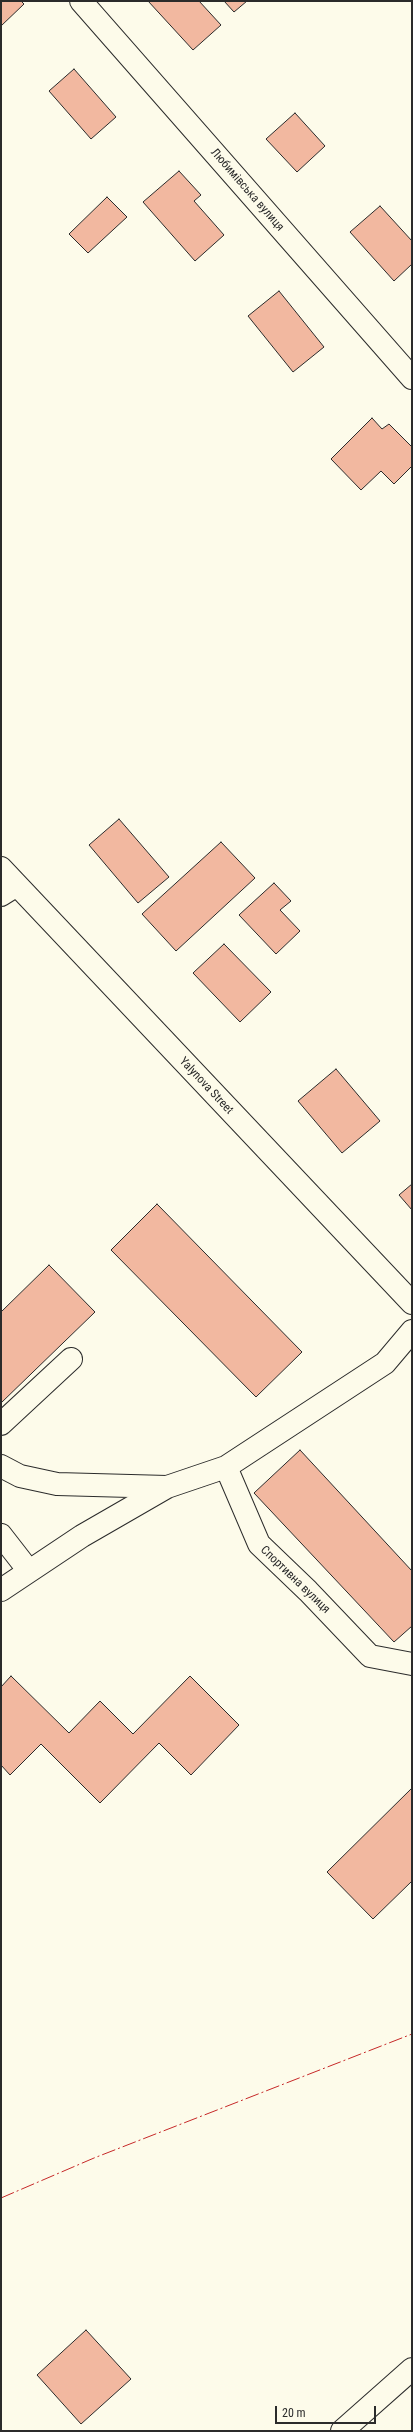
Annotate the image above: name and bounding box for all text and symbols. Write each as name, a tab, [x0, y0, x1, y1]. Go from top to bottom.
street label: Любимівська вулиця	[207, 146, 287, 234]
street label: Yalynova Street	[176, 1054, 236, 1118]
street label: Спортивна вулиця	[257, 1543, 333, 1617]
scale bar	[277, 2398, 378, 2424]
text: 20 m	[282, 2406, 306, 2420]

